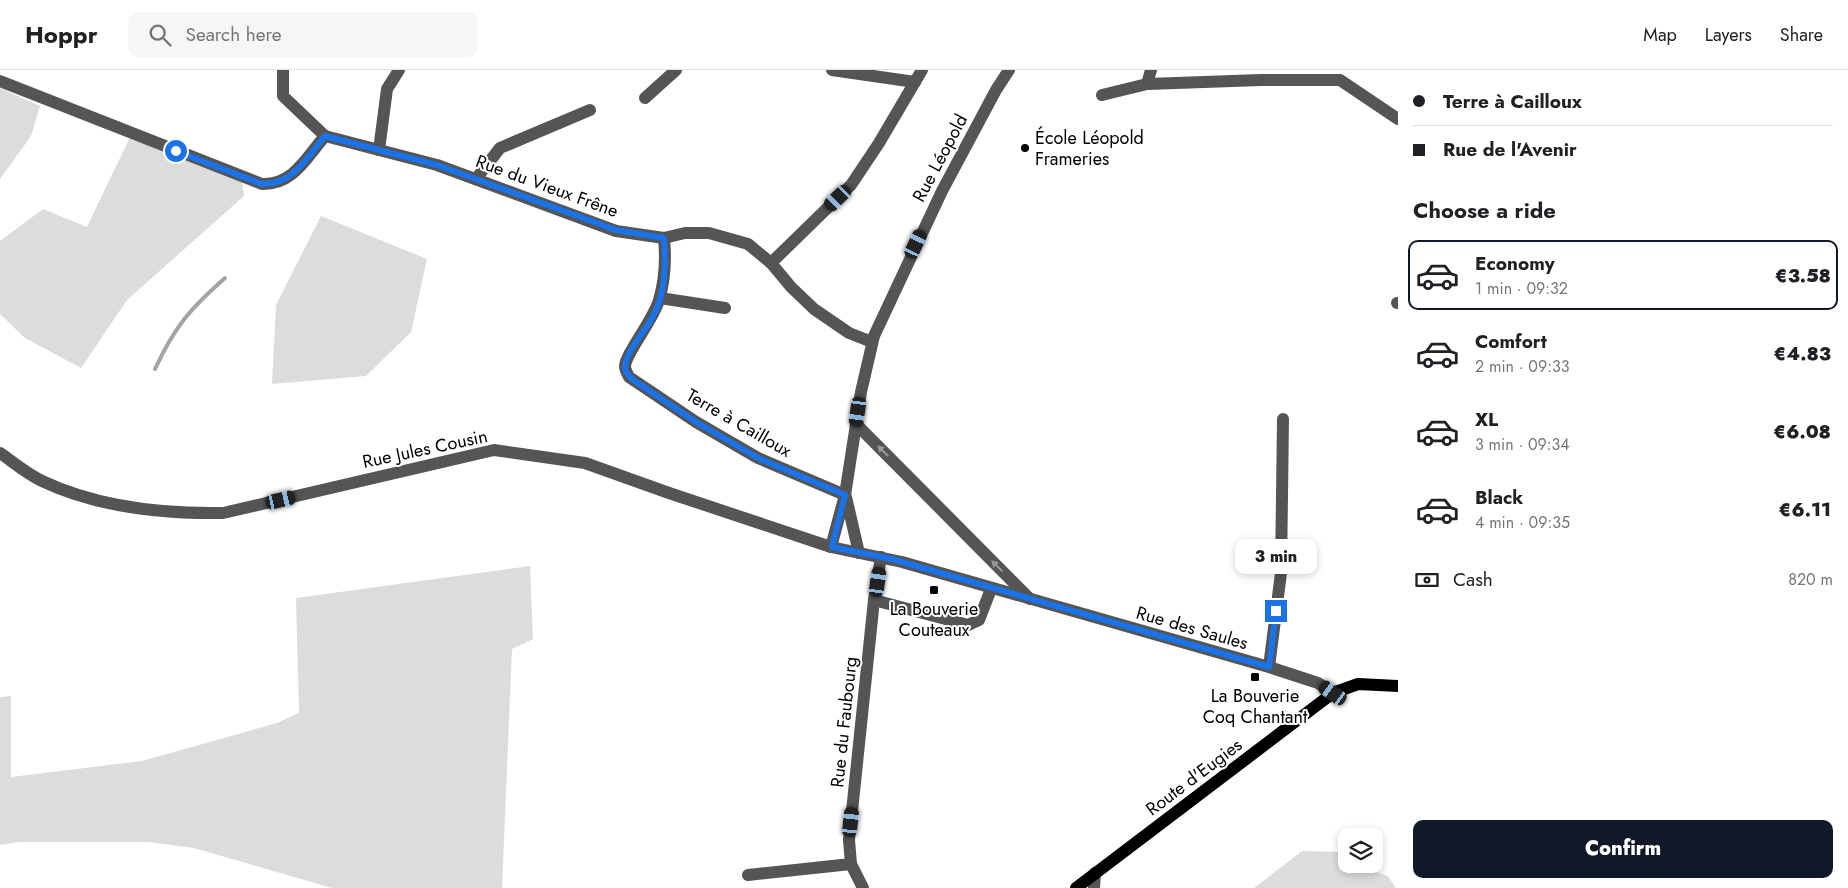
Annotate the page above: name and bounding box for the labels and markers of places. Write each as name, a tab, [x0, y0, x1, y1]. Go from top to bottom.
place label: École Léopold Frameries	[1035, 125, 1144, 172]
marker: École Léopold Frameries	[1019, 142, 1031, 154]
marker: La Bouverie Couteaux	[928, 584, 940, 596]
place label: La Bouverie Couteaux	[890, 596, 978, 643]
marker: La Bouverie Coq Chantant	[1249, 671, 1261, 683]
place label: La Bouverie Coq Chantant	[1203, 683, 1308, 730]

